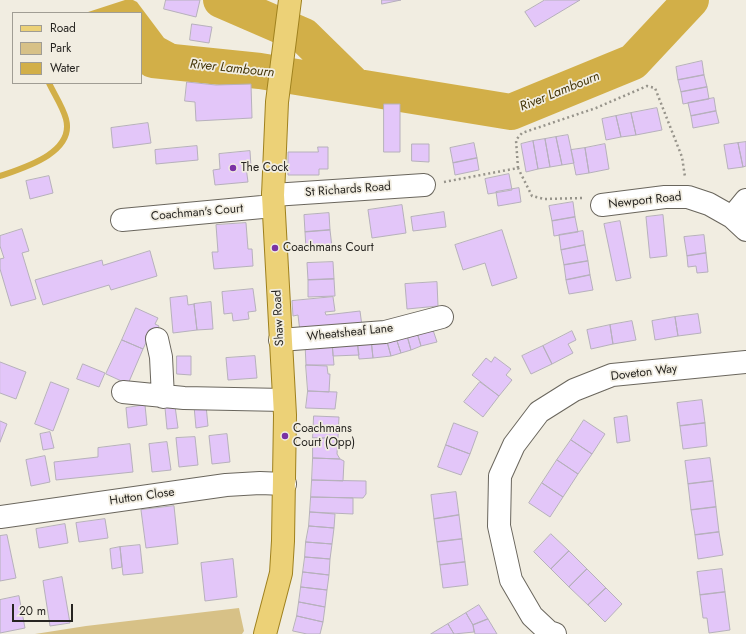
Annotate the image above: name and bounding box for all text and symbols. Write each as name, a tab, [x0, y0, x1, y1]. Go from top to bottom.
legend	[12, 12, 142, 84]
text: Road	[50, 19, 76, 37]
text: Park	[50, 39, 71, 57]
water label: River Lambourn	[189, 57, 275, 81]
text: Water	[50, 59, 80, 77]
water label: River Lambourn	[518, 69, 602, 115]
place label: The Cock	[241, 161, 288, 175]
marker: The Cock	[228, 163, 238, 173]
street label: St Richards Road	[305, 180, 391, 200]
street label: Newport Road	[608, 190, 682, 212]
street label: Coachman's Court	[150, 202, 244, 224]
place label: Coachmans Court	[283, 241, 374, 255]
marker: Coachmans Court	[270, 243, 280, 253]
street label: Shaw Road	[270, 290, 288, 346]
street label: Wheatsheaf Lane	[306, 321, 394, 345]
street label: Doveton Way	[610, 362, 678, 384]
place label: Coachmans Court (Opp)	[293, 422, 355, 450]
marker: Coachmans Court (Opp)	[280, 431, 290, 441]
street label: Hutton Close	[108, 485, 176, 509]
scale bar	[14, 596, 75, 622]
text: 20 m	[19, 602, 46, 620]

